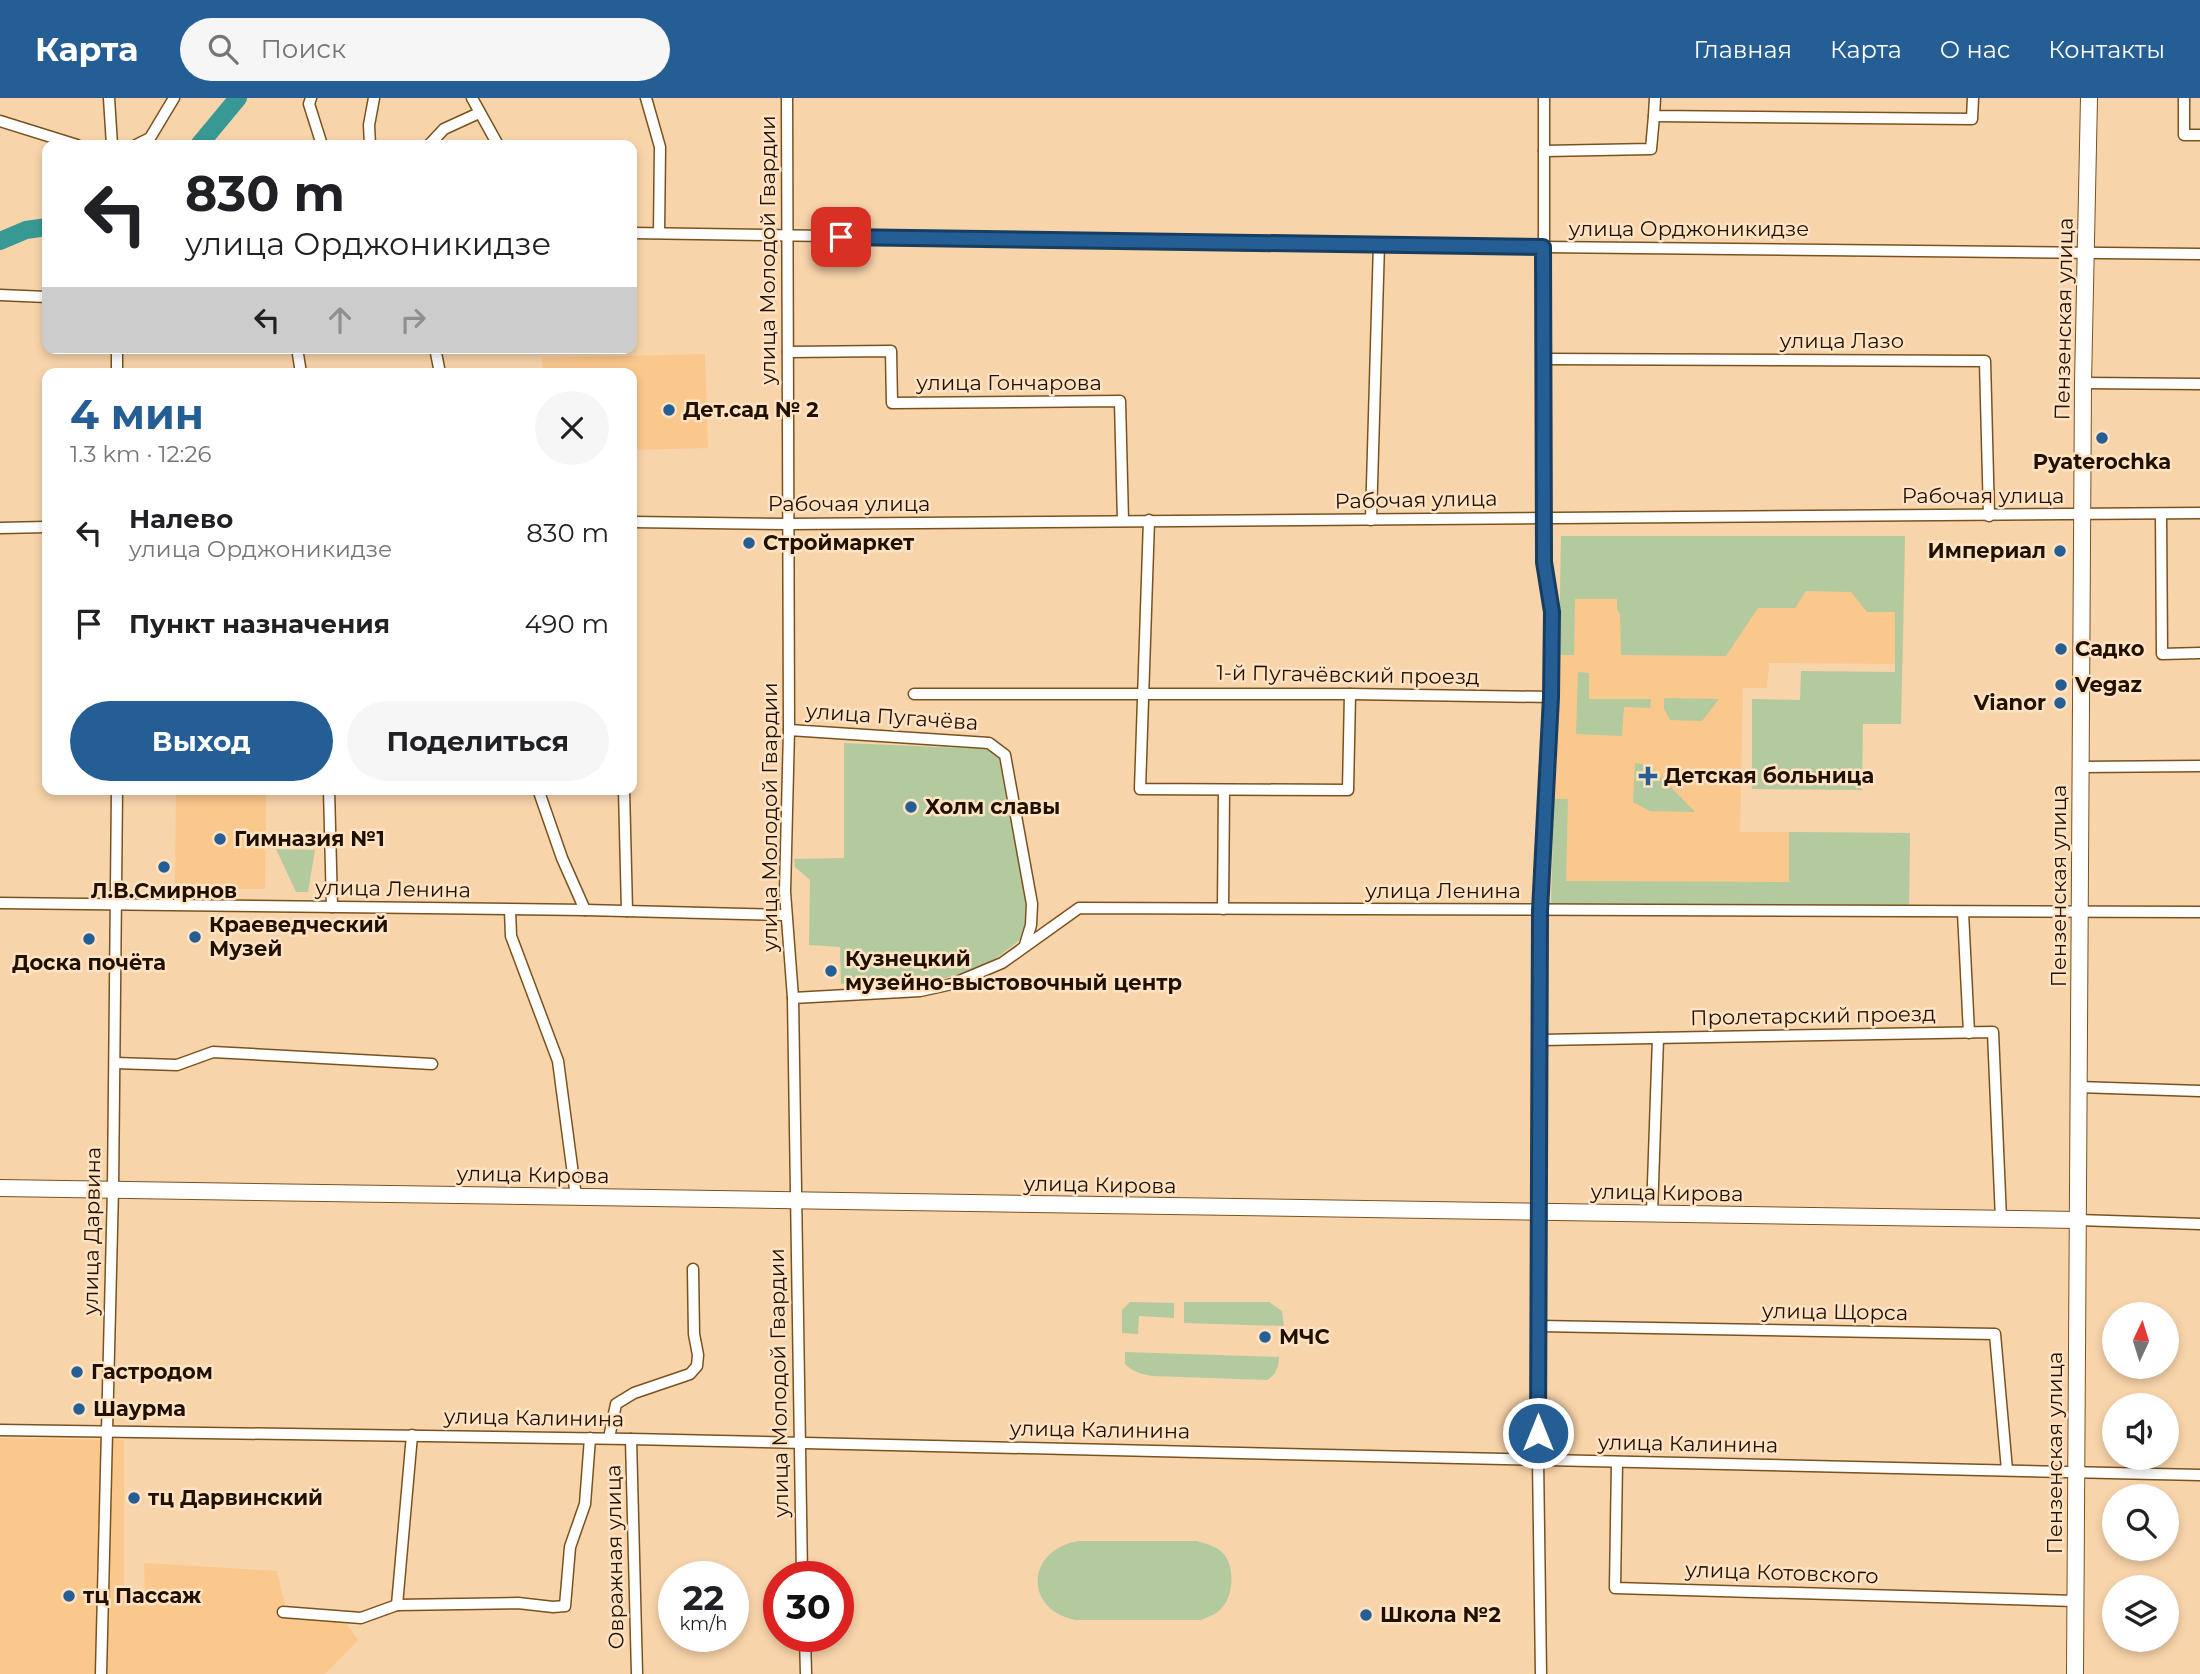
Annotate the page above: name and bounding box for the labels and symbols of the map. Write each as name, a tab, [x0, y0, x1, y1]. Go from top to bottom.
street label: улица Молодой Гвардии	[755, 115, 780, 386]
pin	[811, 207, 871, 267]
street label: улица Орджоникидзе	[1568, 216, 1809, 241]
street label: Пензенская улица	[2049, 217, 2078, 421]
street label: улица Лазо	[1779, 328, 1904, 353]
street label: улица Гончарова	[915, 370, 1102, 395]
place label: Дет.сад № 2	[683, 397, 819, 422]
marker: Дет.сад № 2	[661, 402, 677, 418]
marker: Pyaterochka	[2094, 430, 2110, 446]
place label: Pyaterochka	[2033, 449, 2171, 474]
street label: Рабочая улица	[1902, 483, 2064, 508]
street label: Рабочая улица	[1334, 486, 1498, 513]
street label: Рабочая улица	[768, 491, 930, 516]
place label: Строймаркет	[763, 530, 915, 555]
marker: Строймаркет	[741, 535, 757, 551]
place label: Империал	[1928, 538, 2046, 563]
marker: Империал	[2052, 543, 2068, 559]
place label: Садко	[2075, 636, 2145, 661]
marker: Садко	[2053, 641, 2069, 657]
street label: 1-й Пугачёвский проезд	[1216, 660, 1480, 689]
place label: Vegaz	[2074, 672, 2142, 697]
marker: Vegaz	[2053, 677, 2069, 693]
street label: улица Молодой Гвардии	[757, 682, 782, 953]
place label: Vianor	[1973, 690, 2046, 715]
marker: Vianor	[2052, 695, 2068, 711]
street label: улица Пугачёва	[804, 698, 979, 735]
place label: Детская больница	[1664, 763, 1874, 788]
marker: Детская больница	[1638, 766, 1658, 786]
street label: Пензенская улица	[2046, 785, 2071, 987]
place label: Холм славы	[925, 794, 1060, 819]
marker: Холм славы	[903, 799, 919, 815]
place label: Гимназия №1	[234, 826, 385, 851]
marker: Гимназия №1	[212, 831, 228, 847]
marker: Л.В.Смирнов	[156, 859, 172, 875]
street label: улица Ленина	[314, 875, 471, 902]
place label: Л.В.Смирнов	[91, 878, 237, 903]
street label: улица Ленина	[1364, 878, 1521, 903]
place label: Краеведческий Музей	[209, 912, 389, 961]
marker: Краеведческий Музей	[187, 929, 203, 945]
marker: Доска почёта	[81, 931, 97, 947]
place label: Кузнецкий музейно-выстовочный центр	[845, 946, 1182, 995]
place label: Доска почёта	[12, 950, 166, 975]
marker: Кузнецкий музейно-выстовочный центр	[823, 963, 839, 979]
street label: Пролетарский проезд	[1690, 1001, 1936, 1030]
street label: улица Дарвина	[78, 1147, 105, 1316]
street label: улица Кирова	[455, 1161, 610, 1188]
street label: улица Кирова	[1022, 1171, 1177, 1198]
street label: улица Кирова	[1589, 1179, 1744, 1206]
street label: улица Молодой Гвардии	[764, 1248, 793, 1519]
street label: улица Щорса	[1761, 1298, 1908, 1325]
north arrow	[2102, 1302, 2179, 1379]
place label: МЧС	[1279, 1324, 1330, 1349]
marker: МЧС	[1257, 1329, 1273, 1345]
street label: Пензенская улица	[2042, 1352, 2067, 1554]
place label: Гастродом	[91, 1359, 213, 1384]
marker: Гастродом	[69, 1364, 85, 1380]
place label: Шаурма	[93, 1396, 186, 1421]
position arrow	[1501, 1396, 1575, 1470]
marker: Шаурма	[71, 1401, 87, 1417]
street label: улица Калинина	[443, 1403, 624, 1432]
street label: улица Калинина	[1009, 1415, 1190, 1444]
street label: улица Калинина	[1597, 1429, 1778, 1458]
street label: Овражная улица	[600, 1464, 629, 1650]
place label: тц Дарвинский	[148, 1485, 323, 1510]
marker: тц Дарвинский	[126, 1490, 142, 1506]
street label: улица Котовского	[1684, 1557, 1879, 1588]
speed limit sign: 30	[763, 1561, 854, 1652]
place label: тц Пассаж	[83, 1583, 202, 1608]
marker: тц Пассаж	[61, 1588, 77, 1604]
place label: Школа №2	[1380, 1602, 1501, 1627]
marker: Школа №2	[1358, 1607, 1374, 1623]

